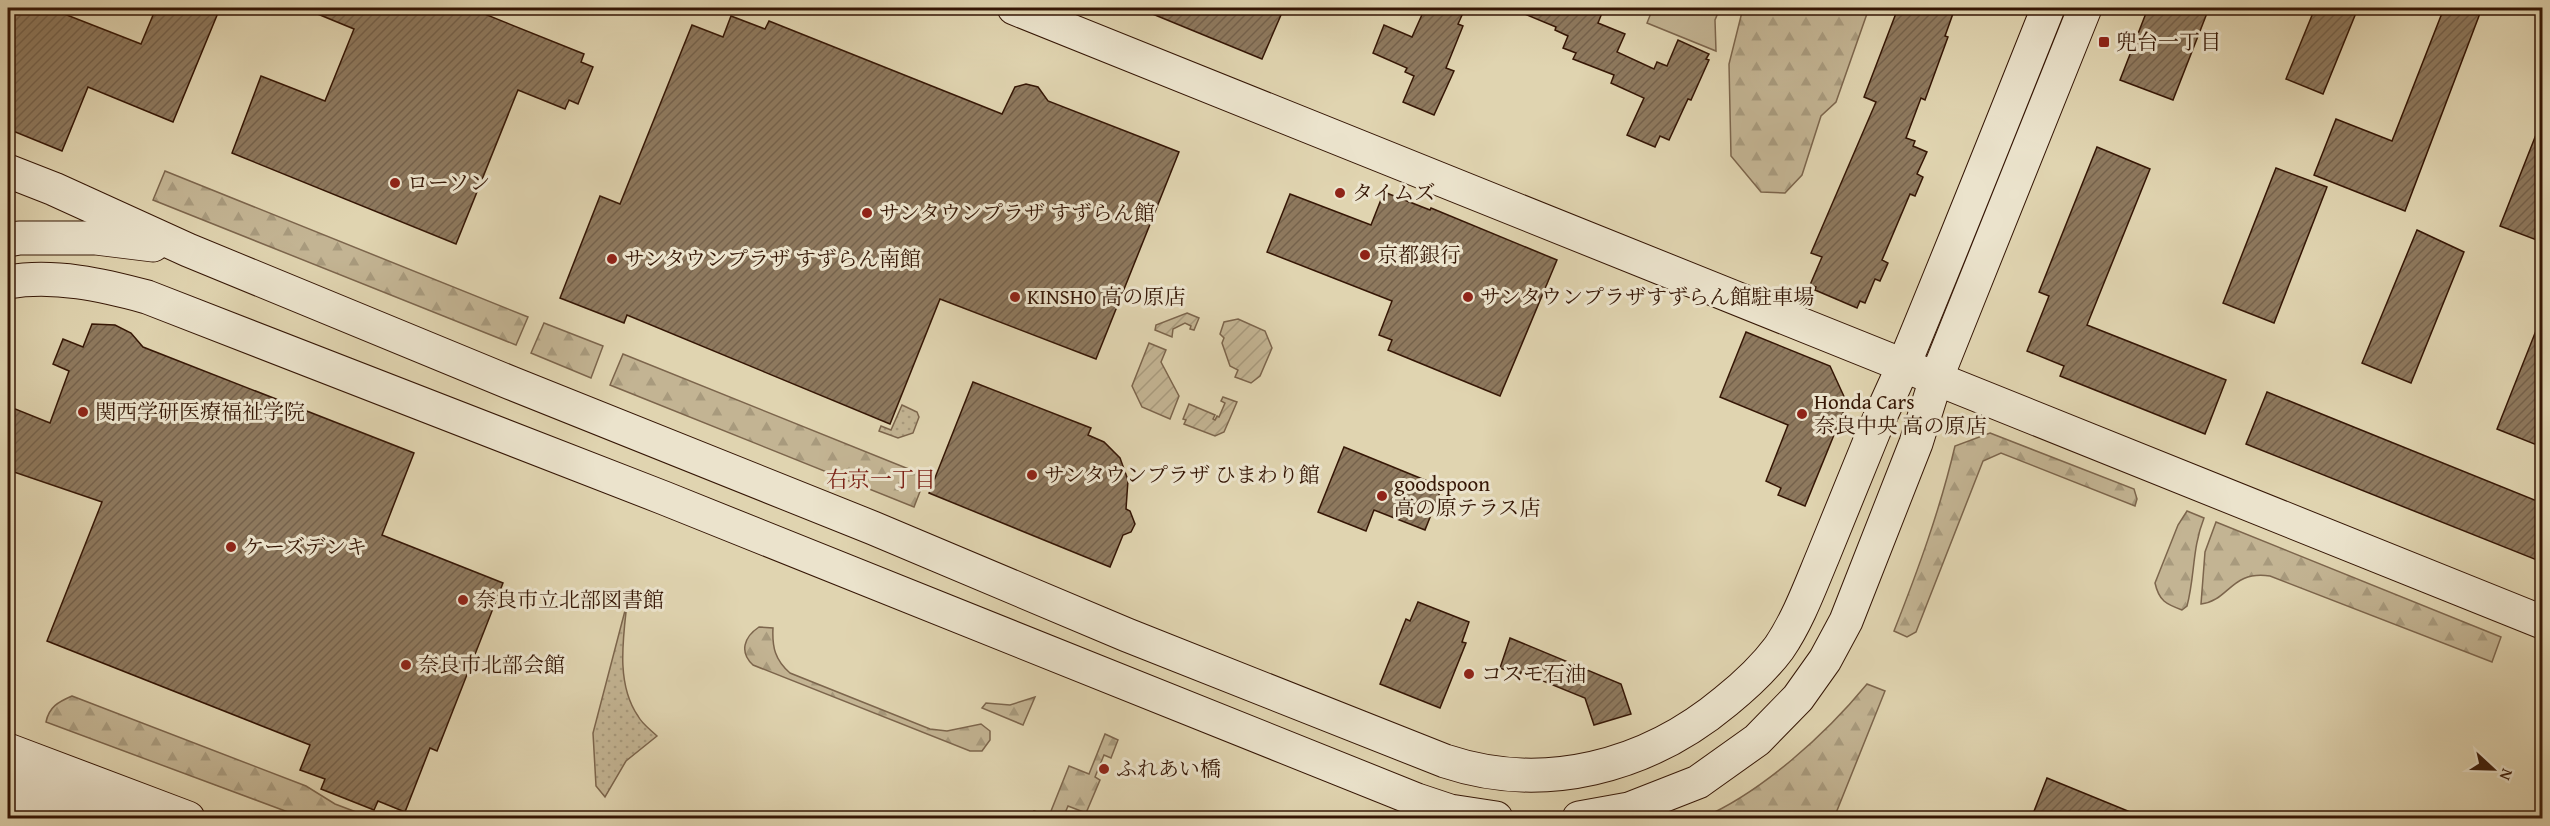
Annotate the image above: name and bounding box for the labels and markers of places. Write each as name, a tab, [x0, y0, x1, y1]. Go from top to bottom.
place label: 兜台一丁目	[2116, 26, 2221, 57]
marker: 兜台一丁目	[2097, 35, 2111, 49]
place label: ローソン	[407, 167, 490, 198]
marker: ローソン	[388, 176, 402, 190]
place label: タイムズ	[1352, 177, 1436, 208]
marker: タイムズ	[1333, 186, 1347, 200]
place label: サンタウンプラザ すずらん館	[879, 197, 1155, 228]
marker: サンタウンプラザ すずらん館	[860, 206, 874, 220]
place label: 京都銀行	[1377, 239, 1461, 270]
place label: サンタウンプラザ すずらん南館	[624, 243, 921, 274]
marker: 京都銀行	[1358, 248, 1372, 262]
marker: サンタウンプラザ すずらん南館	[605, 252, 619, 266]
place label: KINSHO 高の原店	[1027, 281, 1185, 312]
place label: サンタウンプラザすずらん館駐車場	[1480, 281, 1814, 312]
marker: KINSHO 高の原店	[1008, 290, 1022, 304]
marker: サンタウンプラザすずらん館駐車場	[1461, 290, 1475, 304]
place label: Honda Cars 奈良中央 高の原店	[1814, 386, 1987, 441]
place label: 関西学研医療福祉学院	[95, 396, 305, 427]
marker: 関西学研医療福祉学院	[76, 405, 90, 419]
marker: Honda Cars 奈良中央 高の原店	[1795, 407, 1809, 421]
place label: サンタウンプラザ ひまわり館	[1044, 459, 1320, 490]
marker: サンタウンプラザ ひまわり館	[1025, 468, 1039, 482]
place label: goodspoon 高の原テラス店	[1394, 468, 1540, 523]
marker: goodspoon 高の原テラス店	[1375, 489, 1389, 503]
place label: ケーズデンキ	[243, 531, 367, 562]
marker: ケーズデンキ	[224, 540, 238, 554]
place label: 奈良市立北部図書館	[475, 584, 664, 615]
marker: 奈良市立北部図書館	[456, 593, 470, 607]
place label: 奈良市北部会館	[418, 649, 565, 680]
marker: 奈良市北部会館	[399, 658, 413, 672]
place label: コスモ石油	[1481, 658, 1586, 689]
marker: コスモ石油	[1462, 667, 1476, 681]
place label: ふれあい橋	[1116, 753, 1221, 784]
marker: ふれあい橋	[1097, 762, 1111, 776]

